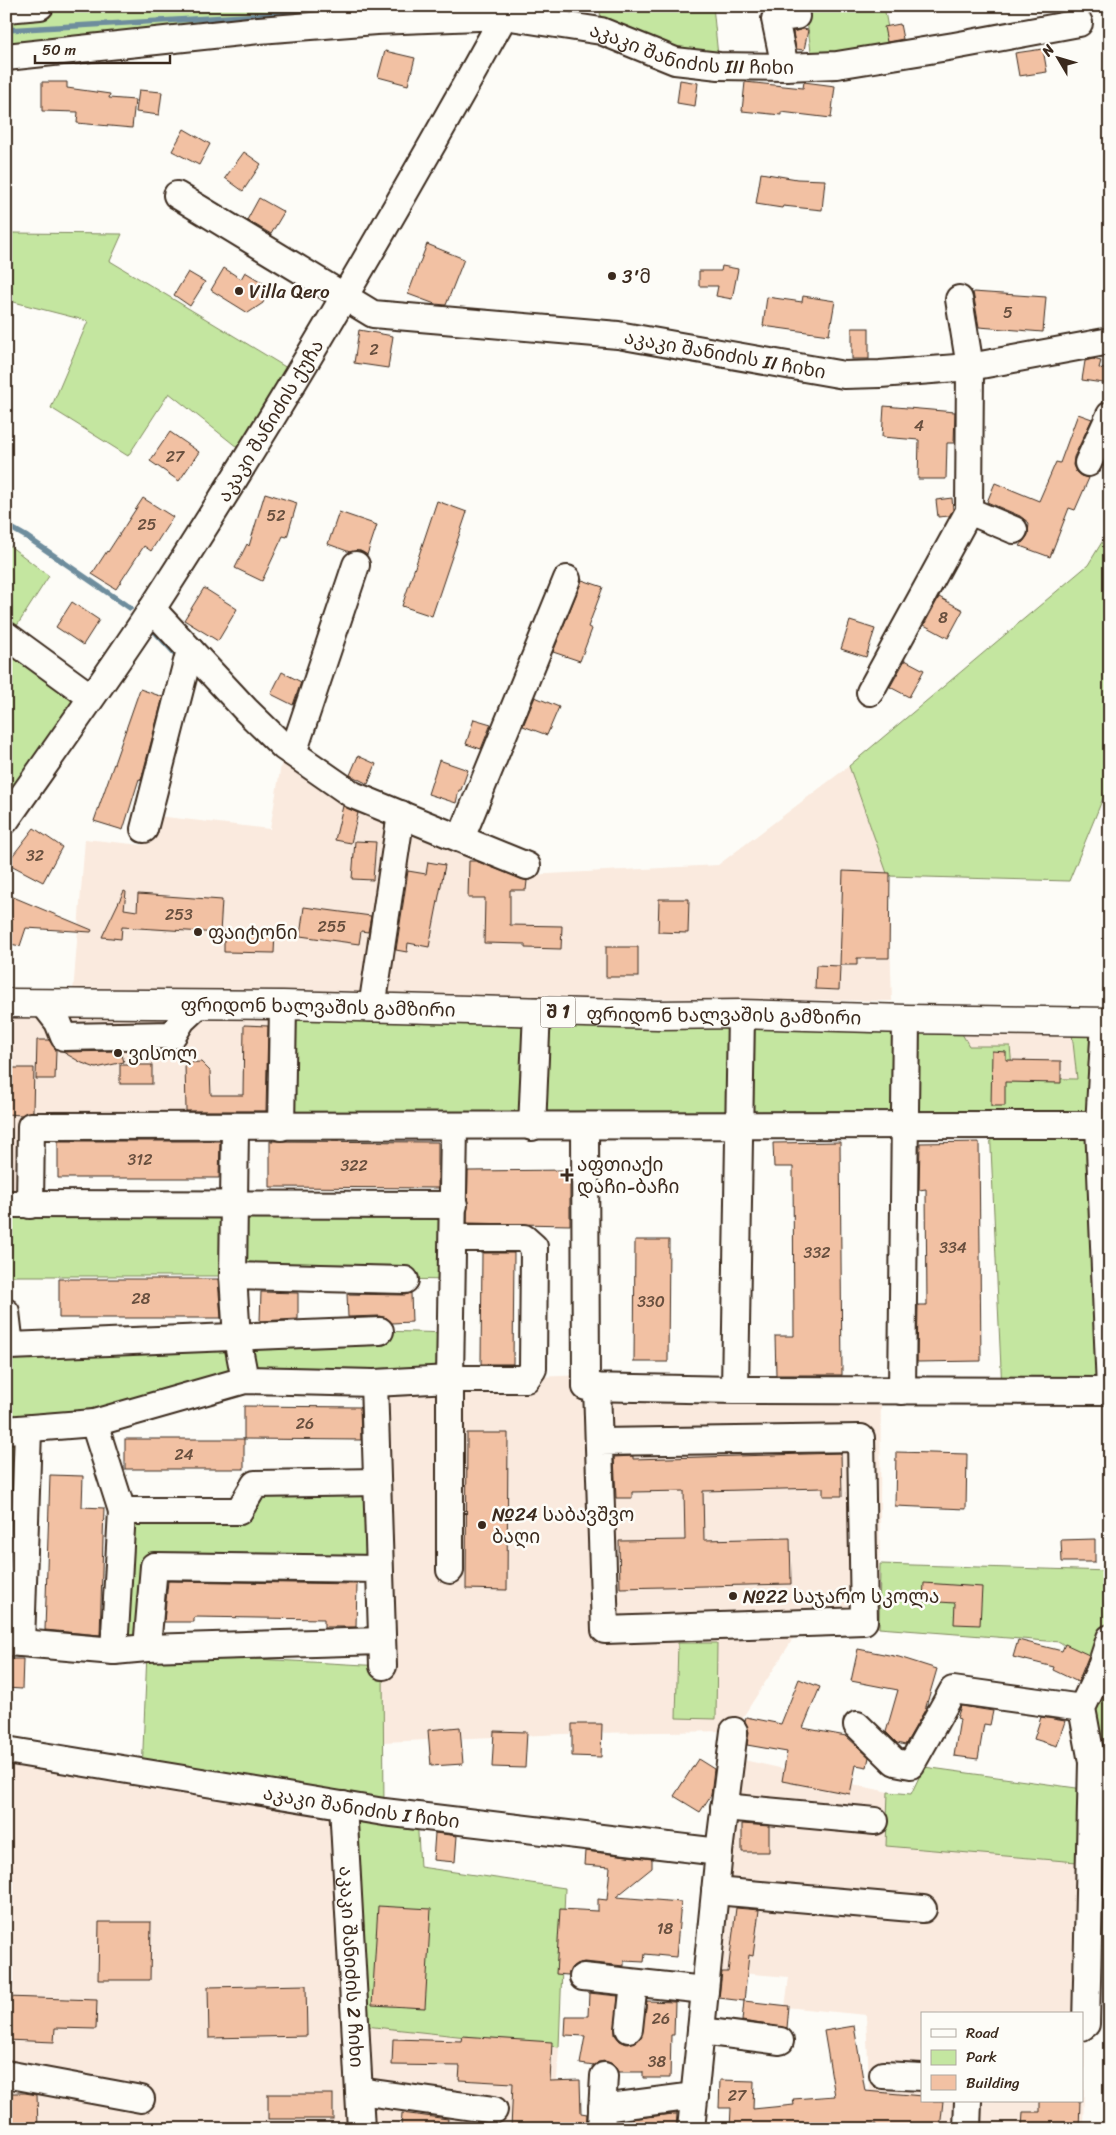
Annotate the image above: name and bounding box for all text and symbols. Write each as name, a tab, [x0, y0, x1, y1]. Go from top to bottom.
street label: აკაკი შანიძის III ჩიხი	[587, 13, 795, 84]
scale bar	[35, 32, 170, 64]
north arrow	[1034, 32, 1084, 82]
text: 50 m	[42, 37, 77, 63]
text: N	[1035, 39, 1061, 63]
place label: 3'მ	[622, 260, 651, 293]
marker: 3'მ	[606, 270, 618, 282]
place label: Villa Qero	[249, 275, 330, 308]
marker: Villa Qero	[233, 285, 245, 297]
house number: 5	[1003, 298, 1013, 327]
street label: აკაკი შანიძის II ჩიხი	[622, 320, 829, 389]
street label: აკაკი შანიძის ქუჩა	[208, 333, 333, 509]
house number: 2	[369, 335, 379, 364]
house number: 4	[914, 411, 924, 440]
house number: 27	[166, 442, 185, 471]
house number: 52	[266, 501, 286, 530]
house number: 25	[137, 510, 157, 539]
house number: 8	[938, 603, 948, 632]
house number: 32	[26, 841, 44, 870]
house number: 253	[165, 900, 193, 929]
house number: 255	[318, 912, 347, 941]
place label: ფაიტონი	[208, 916, 298, 949]
marker: ფაიტონი	[192, 926, 204, 938]
street label: ფრიდონ ხალვაშის გამზირი	[180, 988, 456, 1027]
road number: შ 1	[540, 996, 576, 1028]
street label: ფრიდონ ხალვაშის გამზირი	[586, 997, 862, 1035]
place label: ვისოლ	[128, 1037, 197, 1070]
marker: ვისოლ	[112, 1047, 124, 1059]
house number: 312	[128, 1145, 152, 1174]
place label: აფთიაქი დაჩი-ბაჩი	[577, 1148, 679, 1203]
house number: 322	[340, 1151, 368, 1180]
marker: აფთიაქი დაჩი-ბაჩი	[561, 1169, 573, 1181]
house number: 334	[939, 1233, 967, 1262]
house number: 332	[804, 1238, 830, 1267]
house number: 28	[132, 1284, 151, 1313]
house number: 330	[637, 1287, 665, 1316]
house number: 26	[296, 1409, 314, 1438]
house number: 24	[174, 1440, 194, 1469]
place label: №24 საბავშვო ბაღი	[492, 1498, 634, 1553]
marker: №24 საბავშვო ბაღი	[476, 1519, 488, 1531]
place label: №22 საჯარო სკოლა	[743, 1580, 939, 1613]
marker: №22 საჯარო სკოლა	[727, 1590, 739, 1602]
street label: აკაკი შანიძის I ჩიხი	[261, 1776, 462, 1838]
street label: აკაკი შანიძის 2 ჩიხი	[329, 1865, 374, 2069]
house number: 18	[657, 1914, 674, 1943]
house number: 26	[652, 2004, 670, 2033]
legend	[921, 2012, 1084, 2102]
text: Road	[966, 2020, 999, 2046]
text: Park	[966, 2044, 997, 2070]
house number: 38	[648, 2047, 667, 2076]
text: Building	[966, 2070, 1020, 2096]
house number: 27	[728, 2081, 747, 2110]

